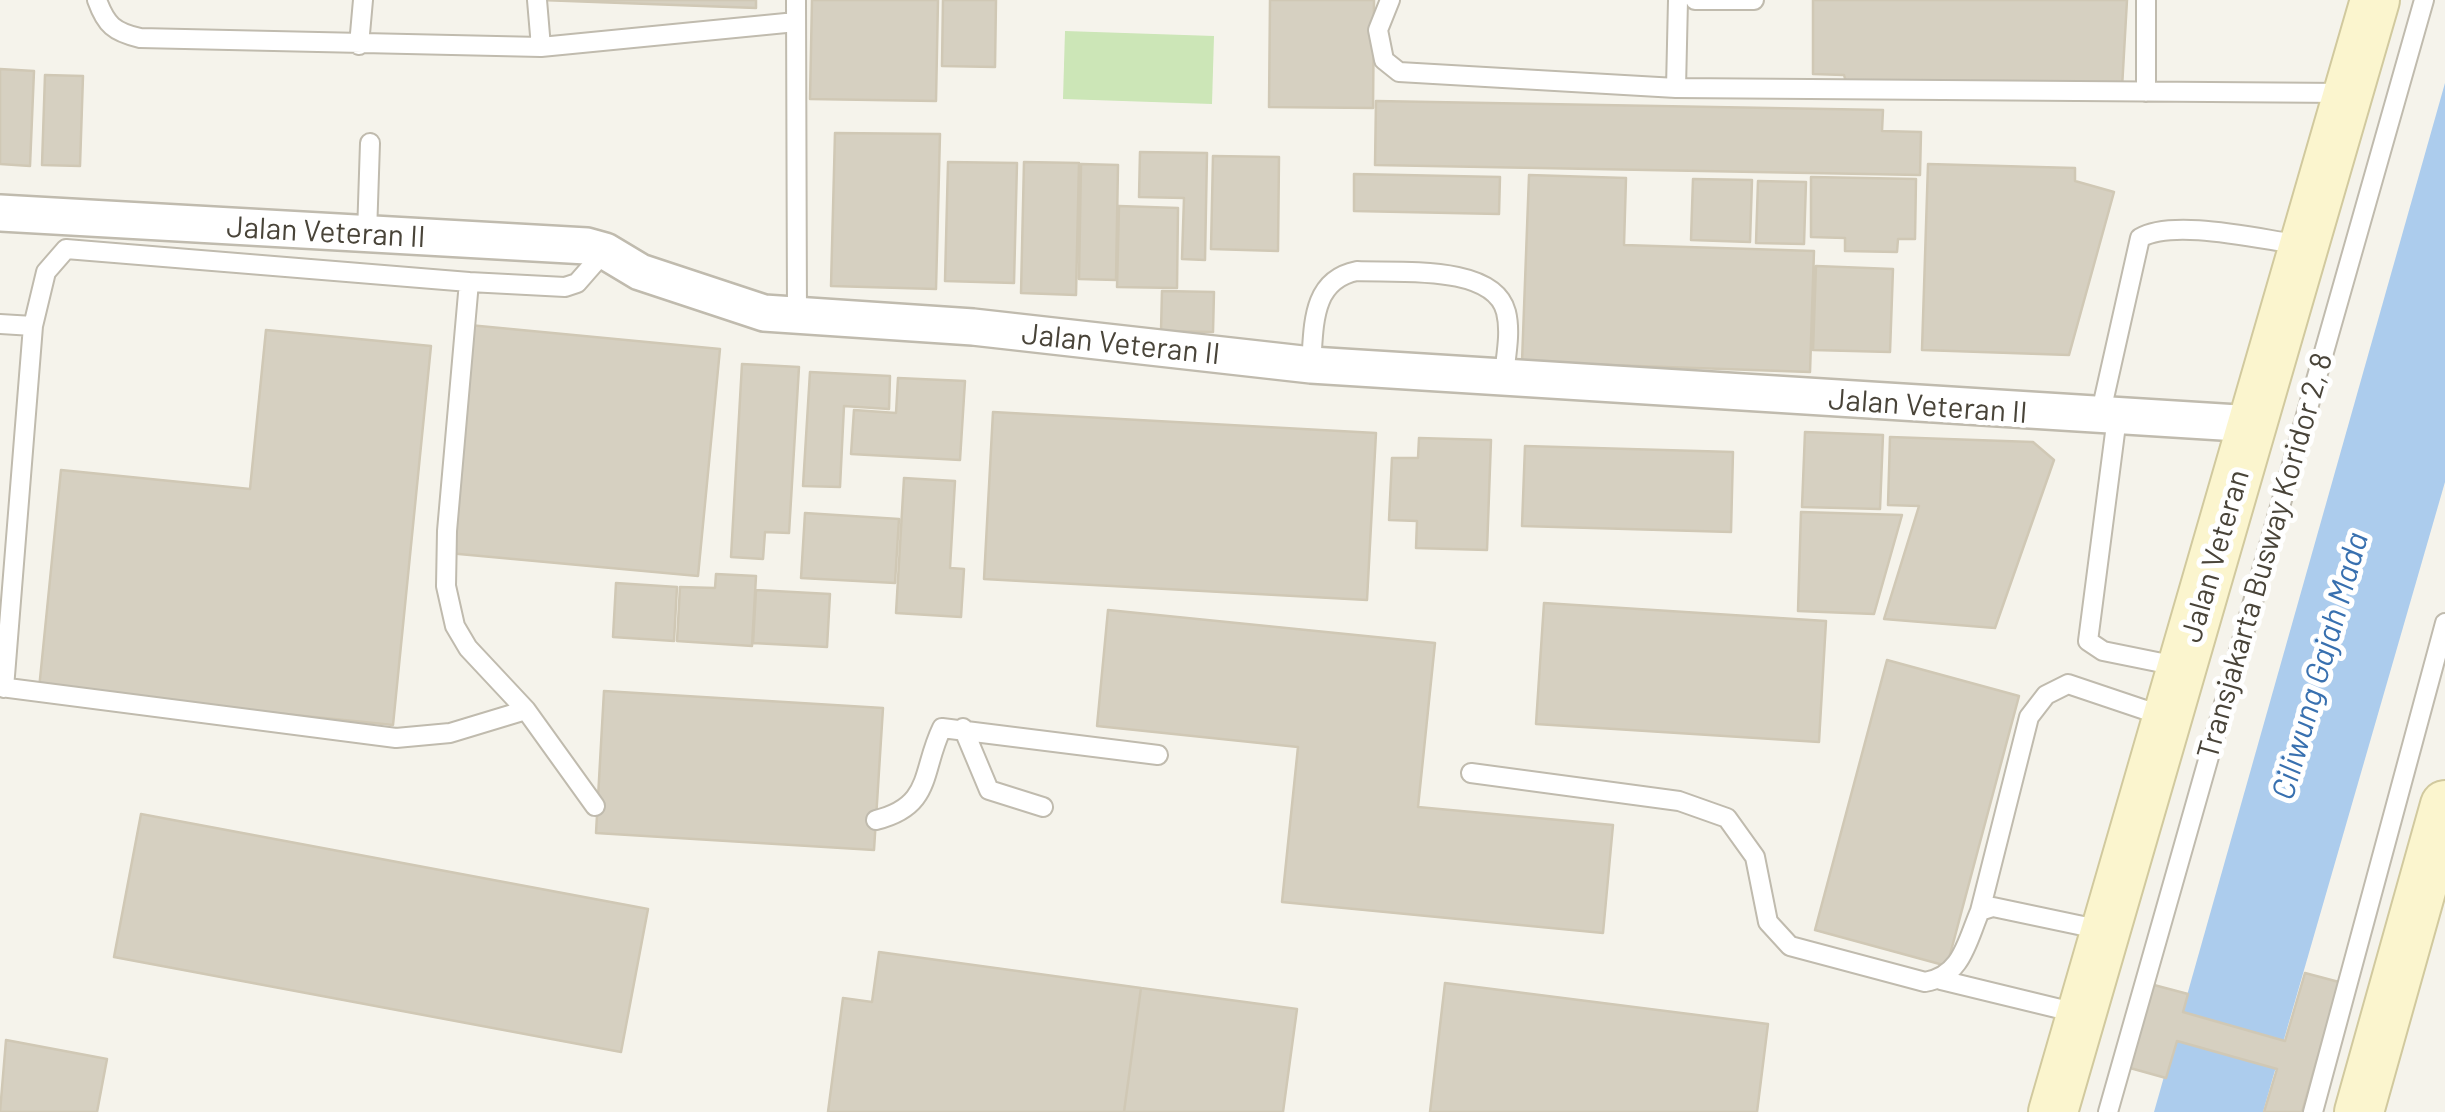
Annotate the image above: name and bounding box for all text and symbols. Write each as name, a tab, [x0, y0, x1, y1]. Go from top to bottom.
street label: Jalan Veteran II	[226, 209, 426, 255]
street label: Jalan Veteran II	[1020, 316, 1222, 372]
street label: Transjakarta Busway Koridor 2, 8	[2190, 349, 2340, 763]
street label: Jalan Veteran II	[1827, 381, 2029, 431]
street label: Jalan Veteran	[2173, 466, 2257, 646]
water label: Ciliwung Gajah Mada	[2263, 528, 2377, 804]

